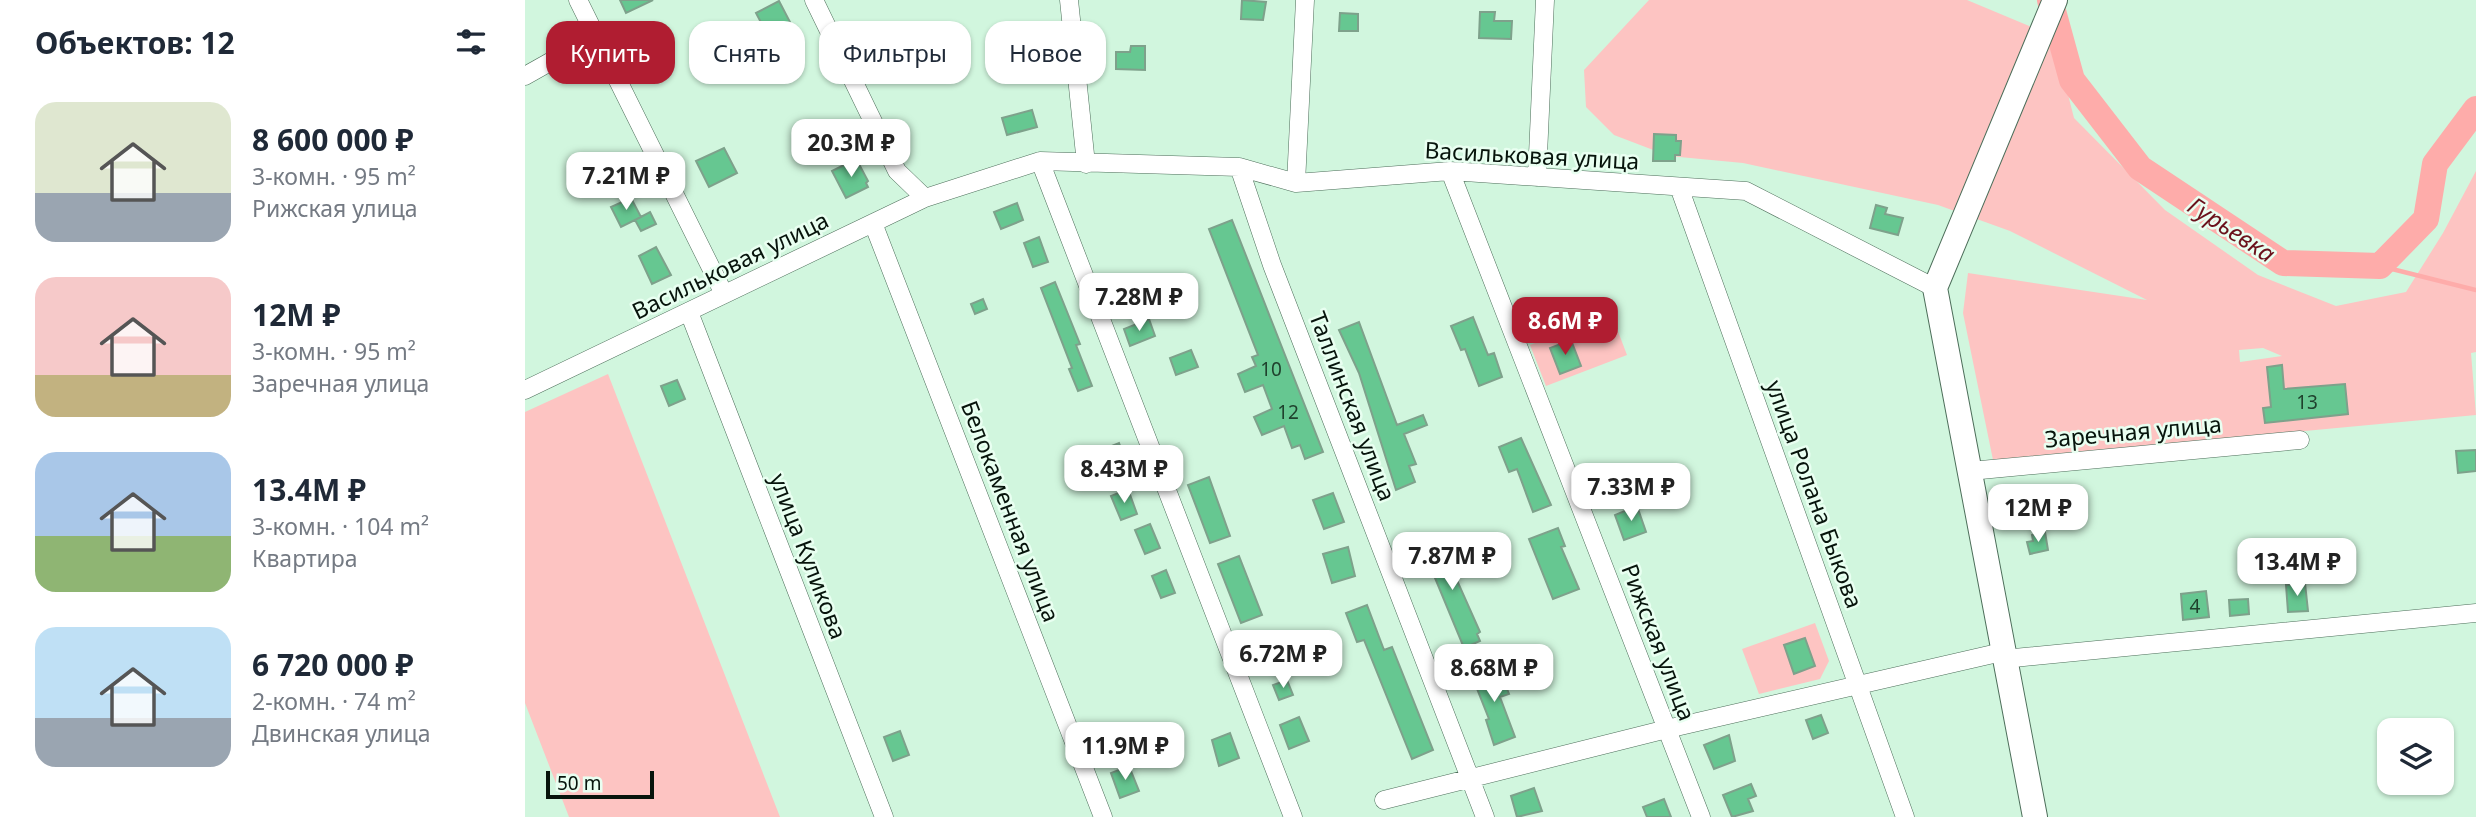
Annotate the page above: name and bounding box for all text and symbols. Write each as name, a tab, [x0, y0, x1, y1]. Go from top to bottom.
chip: Купить	[546, 21, 675, 84]
chip: Снять	[689, 21, 805, 84]
chip: Фильтры	[819, 21, 971, 84]
chip: Новое	[985, 21, 1106, 84]
text: Объектов: 12	[35, 22, 235, 63]
icon: filters	[452, 23, 490, 61]
text: 8 600 000 ₽	[252, 119, 414, 160]
pin: 20.3M ₽	[786, 120, 916, 179]
text: 20.3M ₽	[807, 126, 895, 158]
icon: home	[91, 130, 175, 214]
street label: Васильковая улица	[1424, 133, 1640, 177]
pin: 7.21M ₽	[561, 152, 691, 212]
text: 7.21M ₽	[582, 159, 670, 191]
text: 3-комн. · 95 m²	[252, 160, 416, 192]
water label: Гурьевка	[2182, 189, 2282, 270]
text: Рижская улица	[252, 192, 418, 224]
street label: Васильковая улица	[626, 203, 834, 327]
pin: 7.28M ₽	[1074, 274, 1204, 333]
text: 7.28M ₽	[1095, 280, 1183, 312]
text: 12M ₽	[252, 294, 340, 335]
pin: 8.6M ₽	[1508, 298, 1622, 357]
text: 8.6M ₽	[1528, 304, 1602, 336]
icon: home	[91, 305, 175, 389]
street label: Таллинская улица	[1302, 307, 1404, 505]
text: 3-комн. · 95 m²	[252, 335, 416, 367]
house number: 10	[1260, 356, 1282, 382]
text: Заречная улица	[252, 367, 429, 399]
street label: улица Ролана Быкова	[1759, 376, 1871, 612]
house number: 13	[2296, 389, 2318, 415]
street label: Белокаменная улица	[954, 396, 1068, 626]
house number: 12	[1277, 399, 1299, 425]
street label: Заречная улица	[2043, 407, 2223, 455]
pin: 8.43M ₽	[1059, 446, 1189, 505]
text: 8.43M ₽	[1080, 452, 1168, 484]
pin: 7.33M ₽	[1566, 463, 1696, 523]
text: 13.4M ₽	[252, 469, 366, 510]
street label: улица Куликова	[763, 469, 855, 643]
text: 7.33M ₽	[1587, 470, 1675, 502]
icon: home	[91, 480, 175, 564]
pin: 12M ₽	[1989, 484, 2087, 544]
text: 12M ₽	[2004, 491, 2072, 523]
text: 3-комн. · 104 m²	[252, 510, 429, 542]
pin: 7.87M ₽	[1387, 532, 1517, 592]
pin: 13.4M ₽	[2232, 538, 2362, 598]
text: 7.87M ₽	[1408, 539, 1496, 571]
text: Квартира	[252, 542, 358, 574]
text: 13.4M ₽	[2253, 545, 2341, 577]
street label: Рижская улица	[1614, 559, 1704, 725]
house number: 4	[2190, 593, 2201, 619]
pin: 6.72M ₽	[1218, 630, 1348, 690]
text: 6.72M ₽	[1239, 637, 1327, 669]
text: 6 720 000 ₽	[252, 644, 414, 685]
pin: 8.68M ₽	[1429, 644, 1559, 704]
text: 8.68M ₽	[1450, 651, 1538, 683]
icon: home	[91, 655, 175, 739]
text: 2-комн. · 74 m²	[252, 685, 416, 717]
text: Двинская улица	[252, 717, 430, 749]
map controls	[2377, 718, 2454, 795]
button: layers	[2377, 718, 2454, 795]
pin: 11.9M ₽	[1060, 722, 1190, 782]
text: 11.9M ₽	[1081, 729, 1169, 761]
scale bar	[546, 768, 655, 800]
text: 50 m	[557, 770, 601, 796]

